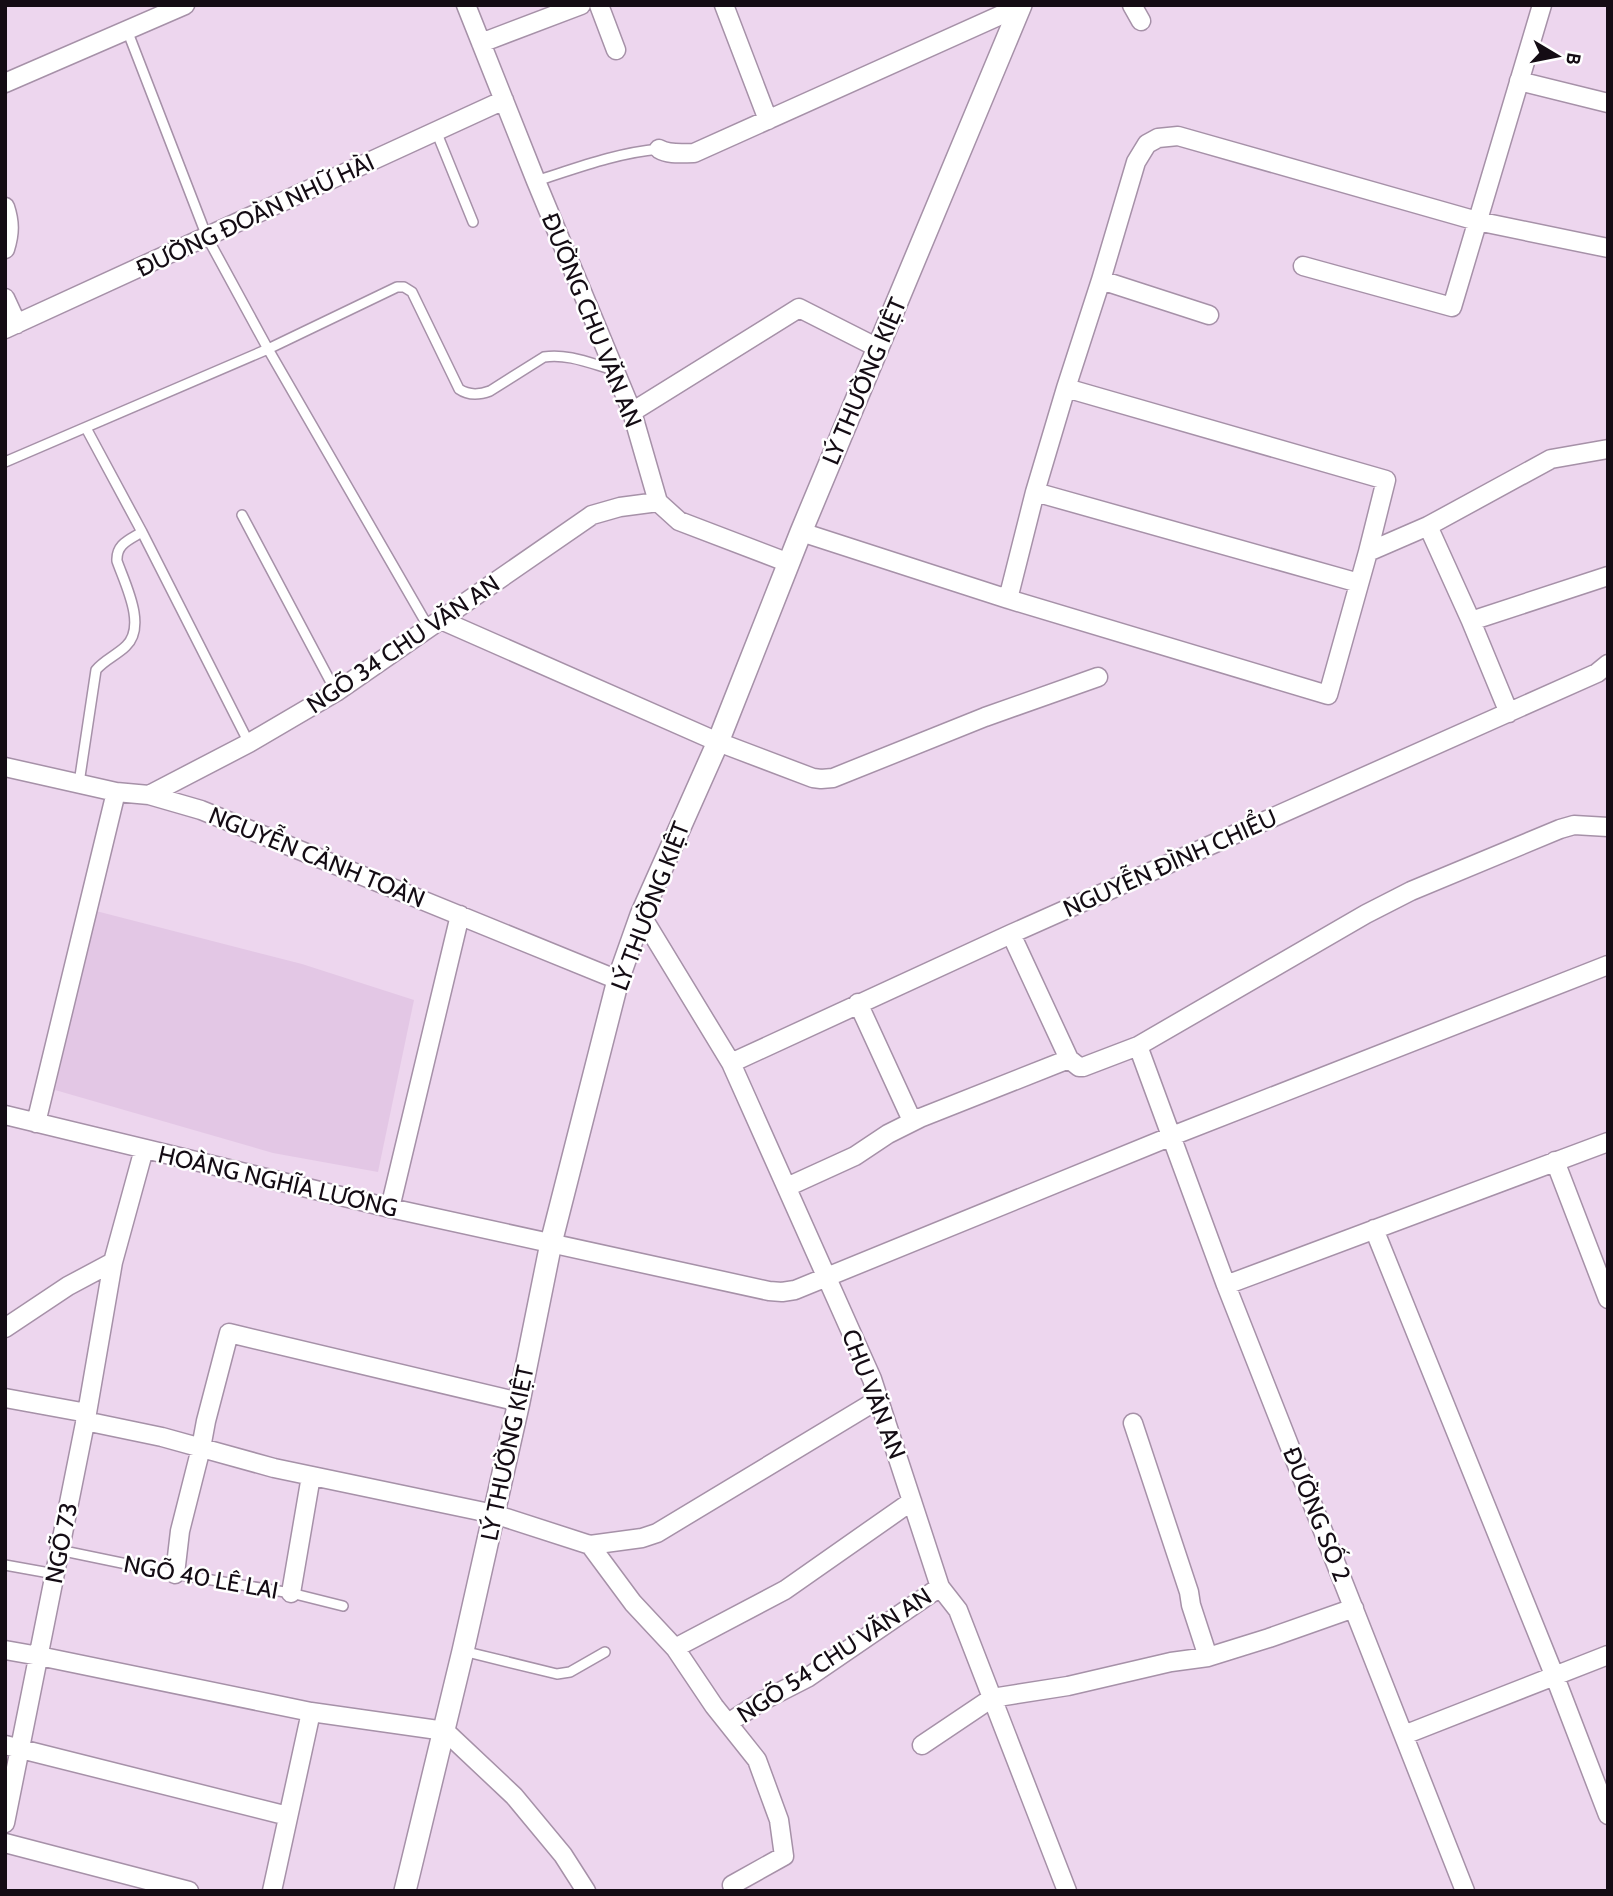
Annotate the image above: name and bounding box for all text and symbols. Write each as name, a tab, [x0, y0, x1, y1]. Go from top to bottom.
north arrow	[1522, 21, 1592, 91]
text: B	[1561, 51, 1586, 67]
street label: ĐƯỜNG ĐOÀN NHỮ HÀI	[131, 147, 379, 283]
street label: ĐƯỜNG CHU VĂN AN	[536, 209, 648, 431]
street label: LÝ THƯỜNG KIỆT	[816, 293, 912, 469]
street label: NGÕ 34 CHU VĂN AN	[301, 569, 505, 719]
street label: NGUYỄN CẢNH TOÀN	[205, 799, 430, 914]
street label: NGUYỄN ĐÌNH CHIỂU	[1057, 800, 1281, 923]
street label: LÝ THƯỜNG KIỆT	[604, 817, 696, 995]
street label: HOÀNG NGHĨA LƯƠNG	[155, 1139, 401, 1223]
street label: CHU VĂN AN	[836, 1325, 912, 1463]
street label: LÝ THƯỜNG KIỆT	[474, 1362, 540, 1543]
street label: ĐƯỜNG SỐ 2	[1277, 1442, 1359, 1585]
street label: NGÕ 73	[39, 1500, 83, 1586]
street label: NGÕ 40 LÊ LAI	[121, 1549, 281, 1605]
street label: NGÕ 54 CHU VĂN AN	[731, 1581, 937, 1729]

